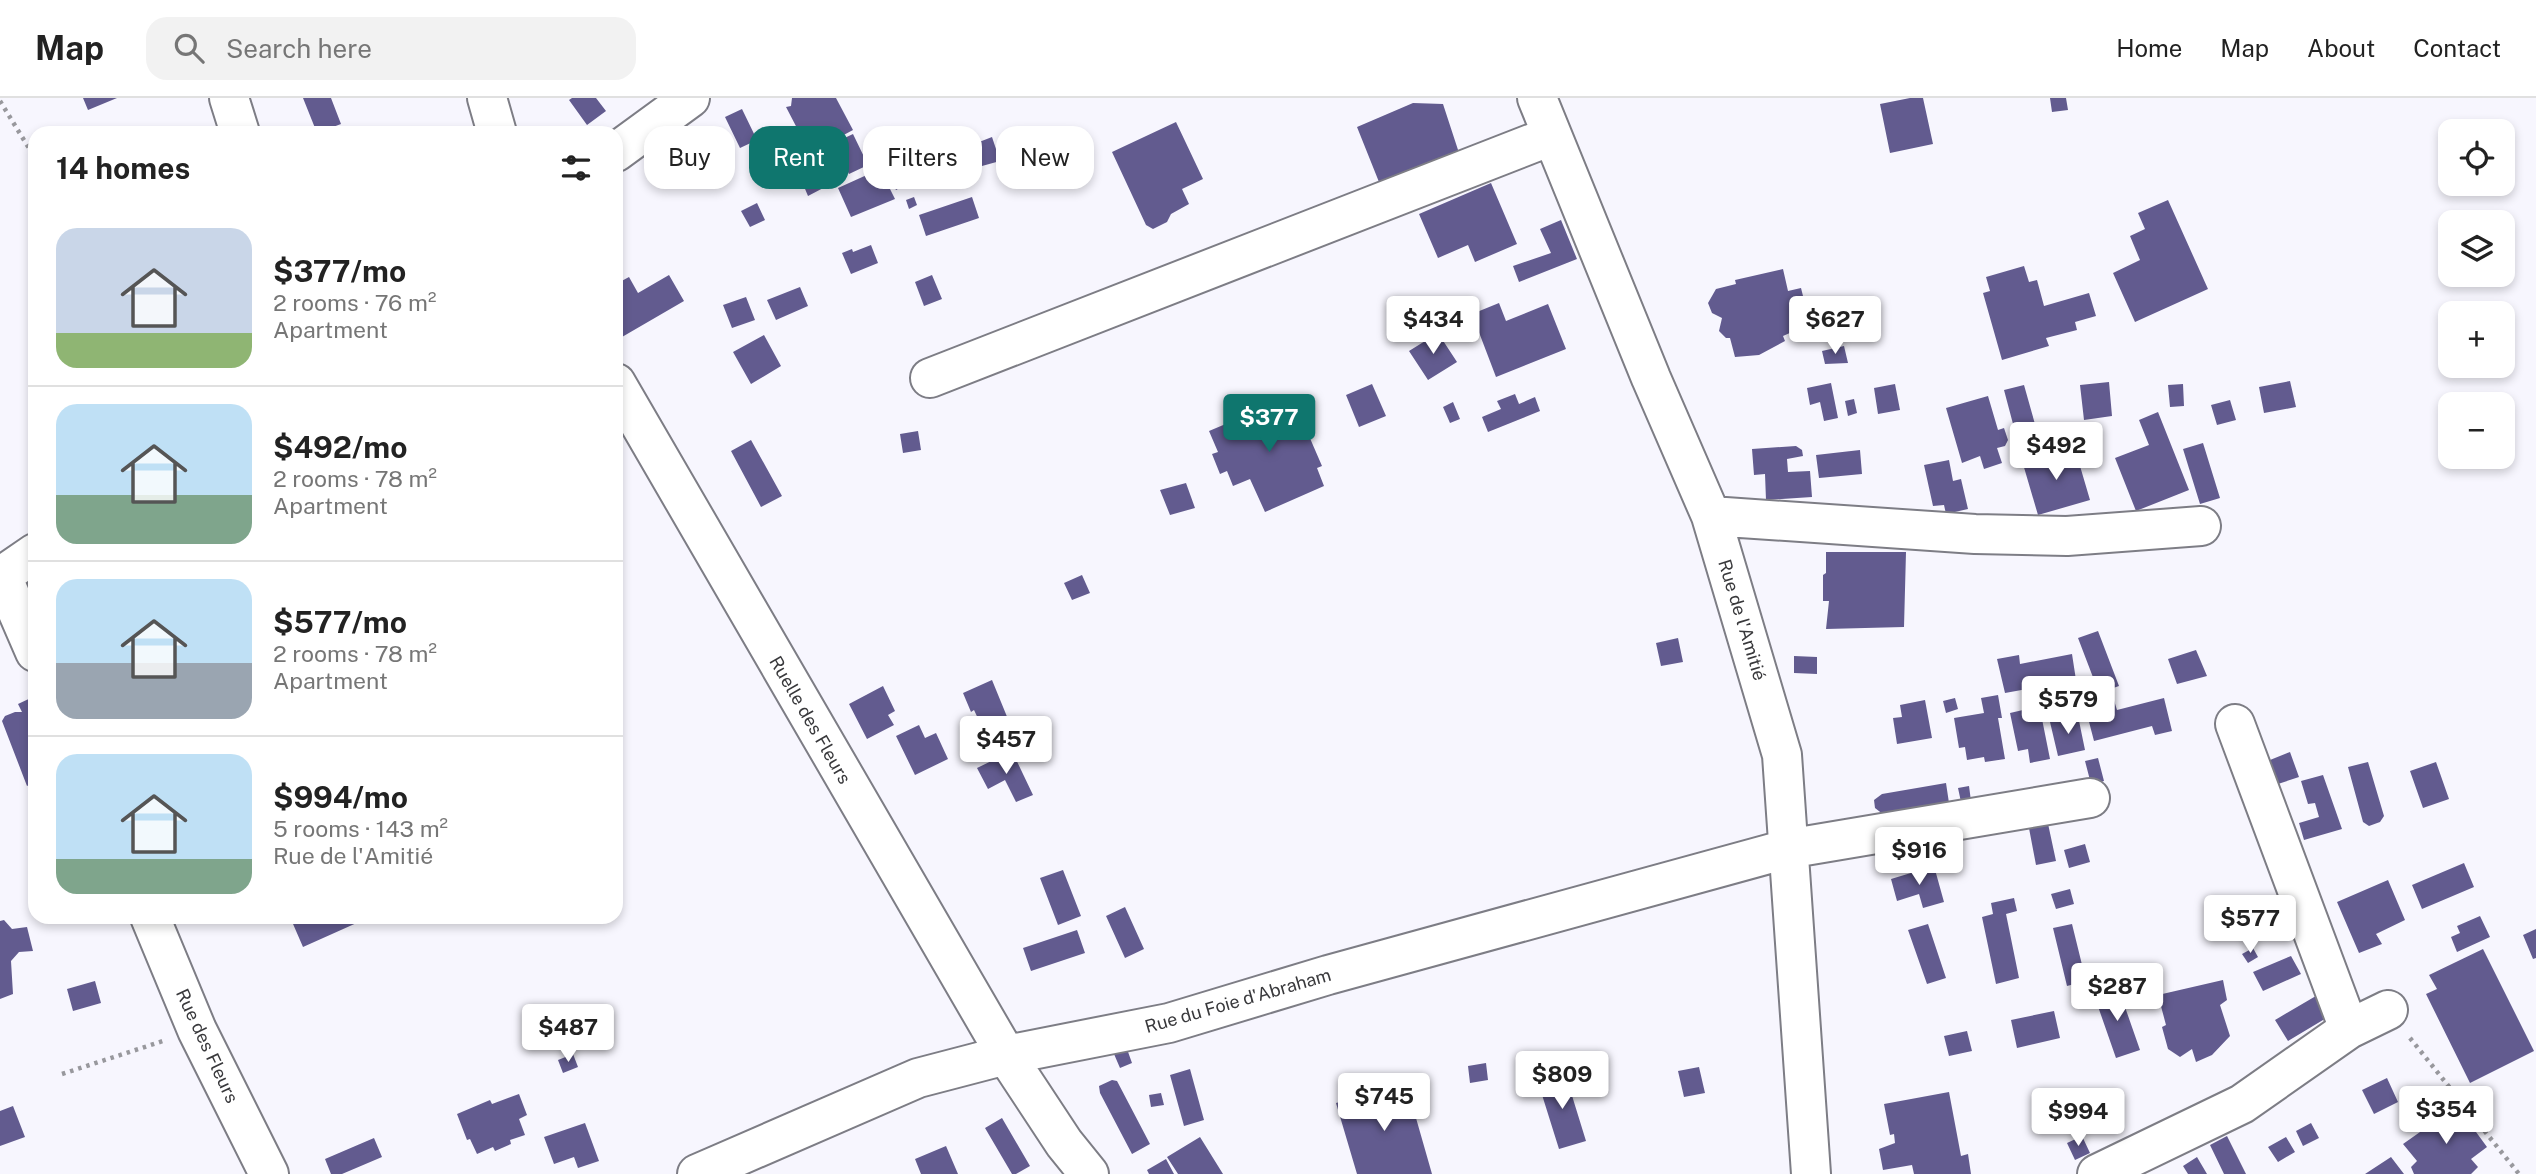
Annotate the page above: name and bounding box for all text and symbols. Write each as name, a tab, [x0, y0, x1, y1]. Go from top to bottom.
search box	[146, 17, 636, 80]
text: Map	[35, 29, 104, 67]
icon: search	[170, 29, 208, 67]
text: Search here	[226, 33, 372, 64]
text: Home	[2116, 34, 2182, 62]
text: Map	[2220, 34, 2269, 62]
text: About	[2307, 34, 2375, 62]
text: Contact	[2413, 34, 2501, 62]
map controls	[2438, 119, 2515, 469]
button: locate	[2438, 119, 2515, 196]
chip: Buy	[644, 126, 735, 189]
chip: Rent	[749, 126, 849, 189]
chip: Filters	[863, 126, 982, 189]
chip: New	[996, 126, 1094, 189]
icon: filters	[557, 149, 595, 187]
text: 14 homes	[56, 150, 190, 186]
button: layers	[2438, 210, 2515, 287]
text: $377/mo	[273, 253, 406, 289]
icon: home	[112, 256, 196, 340]
text: 2 rooms · 76 m²	[273, 289, 436, 316]
pin: $434	[1392, 296, 1474, 356]
pin: $627	[1794, 296, 1876, 356]
button: +	[2438, 301, 2515, 378]
text: $434	[1402, 305, 1464, 332]
text: $627	[1805, 305, 1865, 332]
text: Apartment	[273, 316, 388, 343]
button: −	[2438, 392, 2515, 469]
pin: $377	[1228, 394, 1310, 454]
text: $377	[1239, 403, 1299, 430]
pin: $492	[2015, 422, 2097, 482]
text: $492/mo	[273, 429, 407, 465]
text: $492	[2026, 431, 2086, 458]
icon: home	[112, 432, 196, 516]
text: 2 rooms · 78 m²	[273, 465, 437, 492]
text: Apartment	[273, 492, 388, 519]
street label: Rue de l'Amitié	[1714, 557, 1771, 683]
text: $577/mo	[273, 604, 407, 640]
icon: home	[112, 607, 196, 691]
text: 2 rooms · 78 m²	[273, 640, 437, 667]
street label: Ruelle des Fleurs	[765, 652, 855, 787]
text: Apartment	[273, 667, 388, 694]
pin: $579	[2027, 676, 2109, 736]
text: $579	[2038, 685, 2098, 712]
pin: $457	[965, 716, 1047, 776]
text: $457	[976, 725, 1036, 752]
text: $994/mo	[273, 779, 408, 815]
icon: home	[112, 782, 196, 866]
text: 5 rooms · 143 m²	[273, 815, 448, 842]
pin: $916	[1878, 828, 1960, 887]
text: $916	[1891, 836, 1947, 863]
text: Rue de l'Amitié	[273, 842, 433, 869]
pin: $577	[2209, 896, 2291, 955]
text: $577	[2220, 904, 2280, 931]
street label: Rue du Foie d'Abraham	[1142, 964, 1333, 1037]
pin: $287	[2076, 964, 2158, 1023]
text: $287	[2087, 972, 2147, 999]
street label: Rue des Fleurs	[172, 985, 243, 1106]
pin: $487	[527, 1004, 609, 1064]
text: $487	[538, 1013, 598, 1040]
pin: $809	[1521, 1052, 1603, 1111]
text: $809	[1532, 1060, 1592, 1087]
pin: $745	[1343, 1074, 1425, 1133]
text: $745	[1354, 1082, 1414, 1109]
pin: $354	[2405, 1086, 2487, 1146]
pin: $994	[2037, 1088, 2119, 1148]
text: $354	[2415, 1095, 2477, 1122]
text: $994	[2048, 1097, 2108, 1124]

